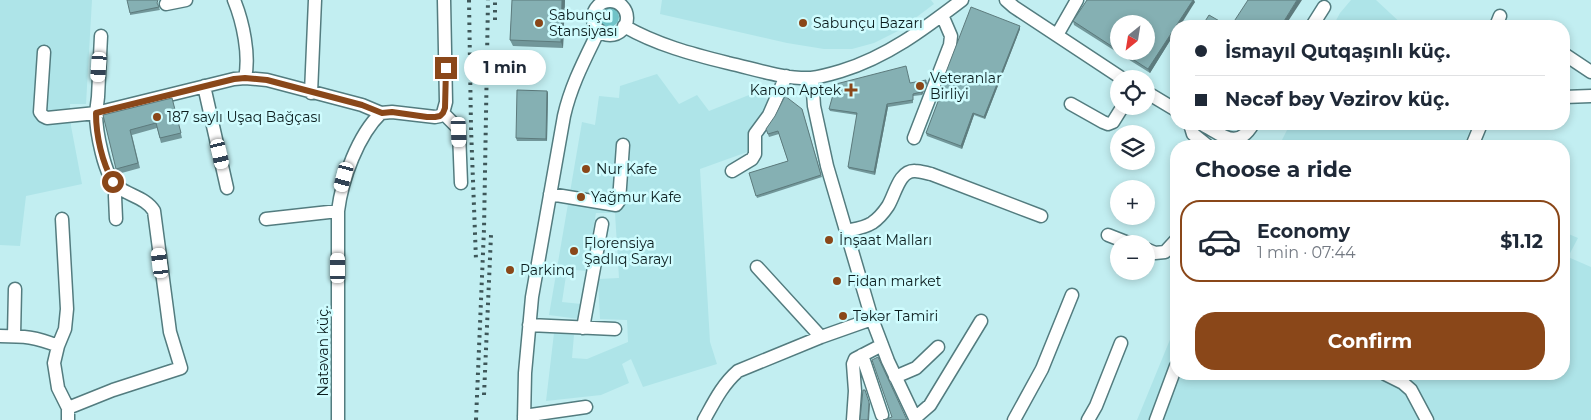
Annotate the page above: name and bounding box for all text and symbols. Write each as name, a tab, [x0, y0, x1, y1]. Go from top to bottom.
place label: Sabunçu Stansiyası	[549, 6, 617, 40]
place label: Sabunçu Bazarı	[813, 14, 923, 32]
north arrow	[1110, 15, 1155, 60]
map controls	[1110, 15, 1155, 280]
marker: Sabunçu Stansiyası	[533, 17, 545, 29]
marker: Sabunçu Bazarı	[797, 17, 809, 29]
text: İsmayıl Qutqaşınlı küç.	[1225, 40, 1450, 63]
callout: 1 min	[464, 50, 546, 86]
car	[90, 52, 107, 82]
route end	[435, 57, 457, 79]
text: 1 min	[483, 58, 527, 77]
place label: Veteranlar Birliyi	[930, 69, 1002, 103]
button: locate	[1110, 70, 1155, 115]
marker: Veteranlar Birliyi	[914, 80, 926, 92]
place label: Kanon Aptek	[750, 81, 842, 99]
marker: Kanon Aptek	[845, 84, 857, 96]
text: Nəcəf bəy Vəzirov küç.	[1225, 88, 1449, 111]
place label: 187 saylı Uşaq Bağçası	[167, 108, 321, 126]
marker: 187 saylı Uşaq Bağçası	[151, 111, 163, 123]
car	[450, 117, 467, 147]
button: layers	[1110, 125, 1155, 170]
car	[209, 138, 230, 170]
text: Choose a ride	[1195, 156, 1352, 183]
place label: Nur Kafe	[596, 160, 657, 178]
car	[332, 161, 355, 193]
marker: Nur Kafe	[580, 163, 592, 175]
route start	[102, 171, 124, 193]
button: +	[1110, 180, 1155, 225]
place label: Yağmur Kafe	[591, 188, 681, 206]
marker: Yağmur Kafe	[575, 191, 587, 203]
icon: car	[1197, 219, 1242, 264]
text: Economy	[1257, 220, 1350, 243]
text: $1.12	[1500, 230, 1543, 253]
place label: İnşaat Malları	[839, 231, 932, 249]
place label: Florensiya Şadlıq Sarayı	[584, 234, 672, 268]
marker: İnşaat Malları	[823, 234, 835, 246]
button: −	[1110, 235, 1155, 280]
text: 1 min · 07:44	[1257, 243, 1356, 262]
marker: Florensiya Şadlıq Sarayı	[568, 245, 580, 257]
car	[150, 247, 169, 279]
car	[330, 253, 345, 283]
place label: Parkinq	[520, 261, 575, 279]
marker: Parkinq	[504, 264, 516, 276]
place label: Fidan market	[847, 272, 942, 290]
marker: Fidan market	[831, 275, 843, 287]
street label: Natəvan küç.	[314, 306, 332, 396]
place label: Təkər Tamiri	[853, 307, 938, 325]
marker: Təkər Tamiri	[837, 310, 849, 322]
button: Confirm	[1195, 312, 1545, 370]

